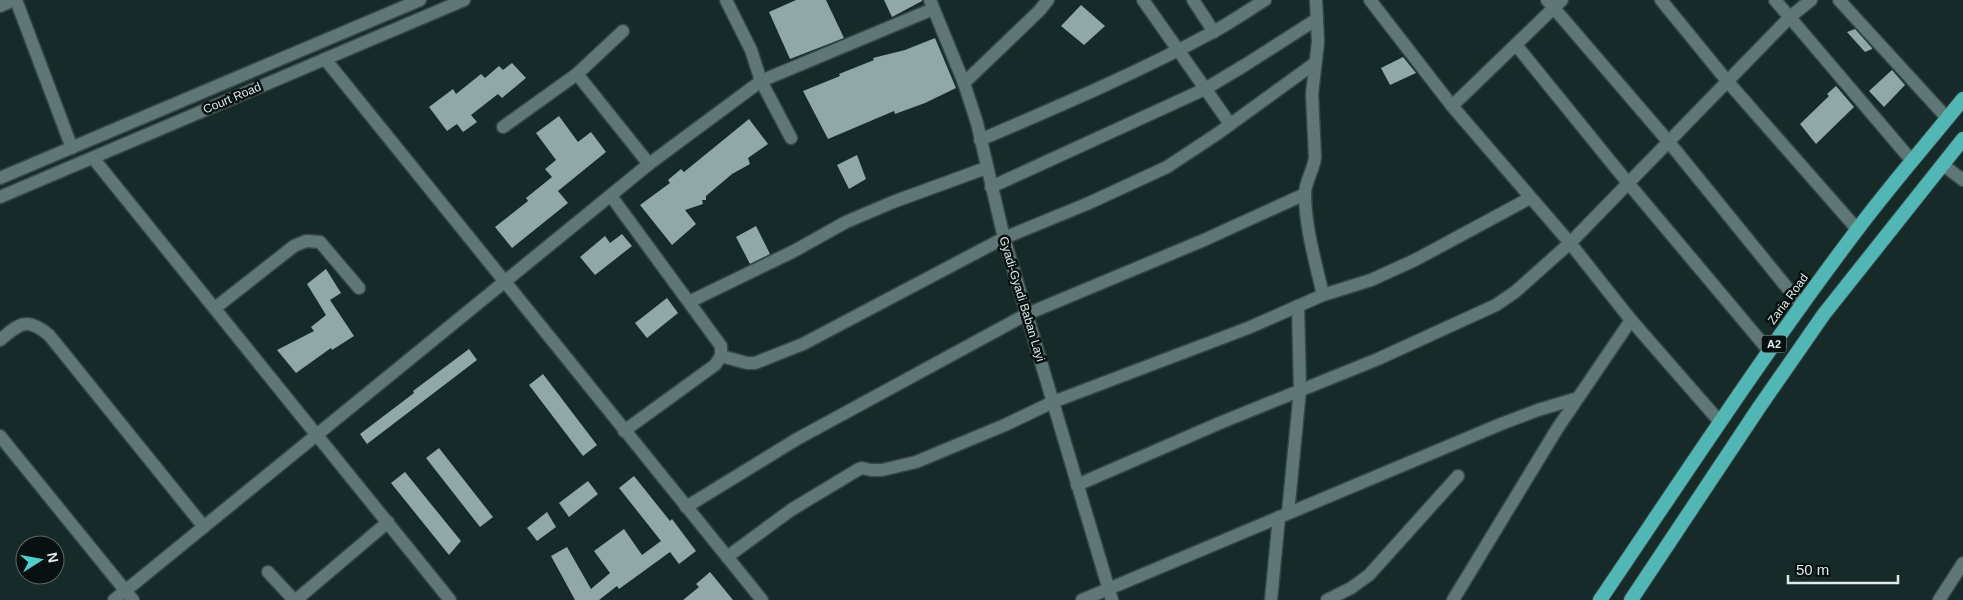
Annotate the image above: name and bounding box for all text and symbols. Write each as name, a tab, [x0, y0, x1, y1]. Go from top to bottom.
street label: Court Road	[201, 80, 263, 116]
street label: Gyadi-Gyadi Baban Layi	[996, 235, 1048, 363]
street label: Zaria Road	[1765, 271, 1811, 327]
road number: A2	[1762, 336, 1786, 352]
north arrow	[15, 535, 65, 585]
text: N	[44, 551, 62, 564]
scale bar	[1788, 552, 1898, 584]
text: 50 m	[1796, 561, 1829, 578]

